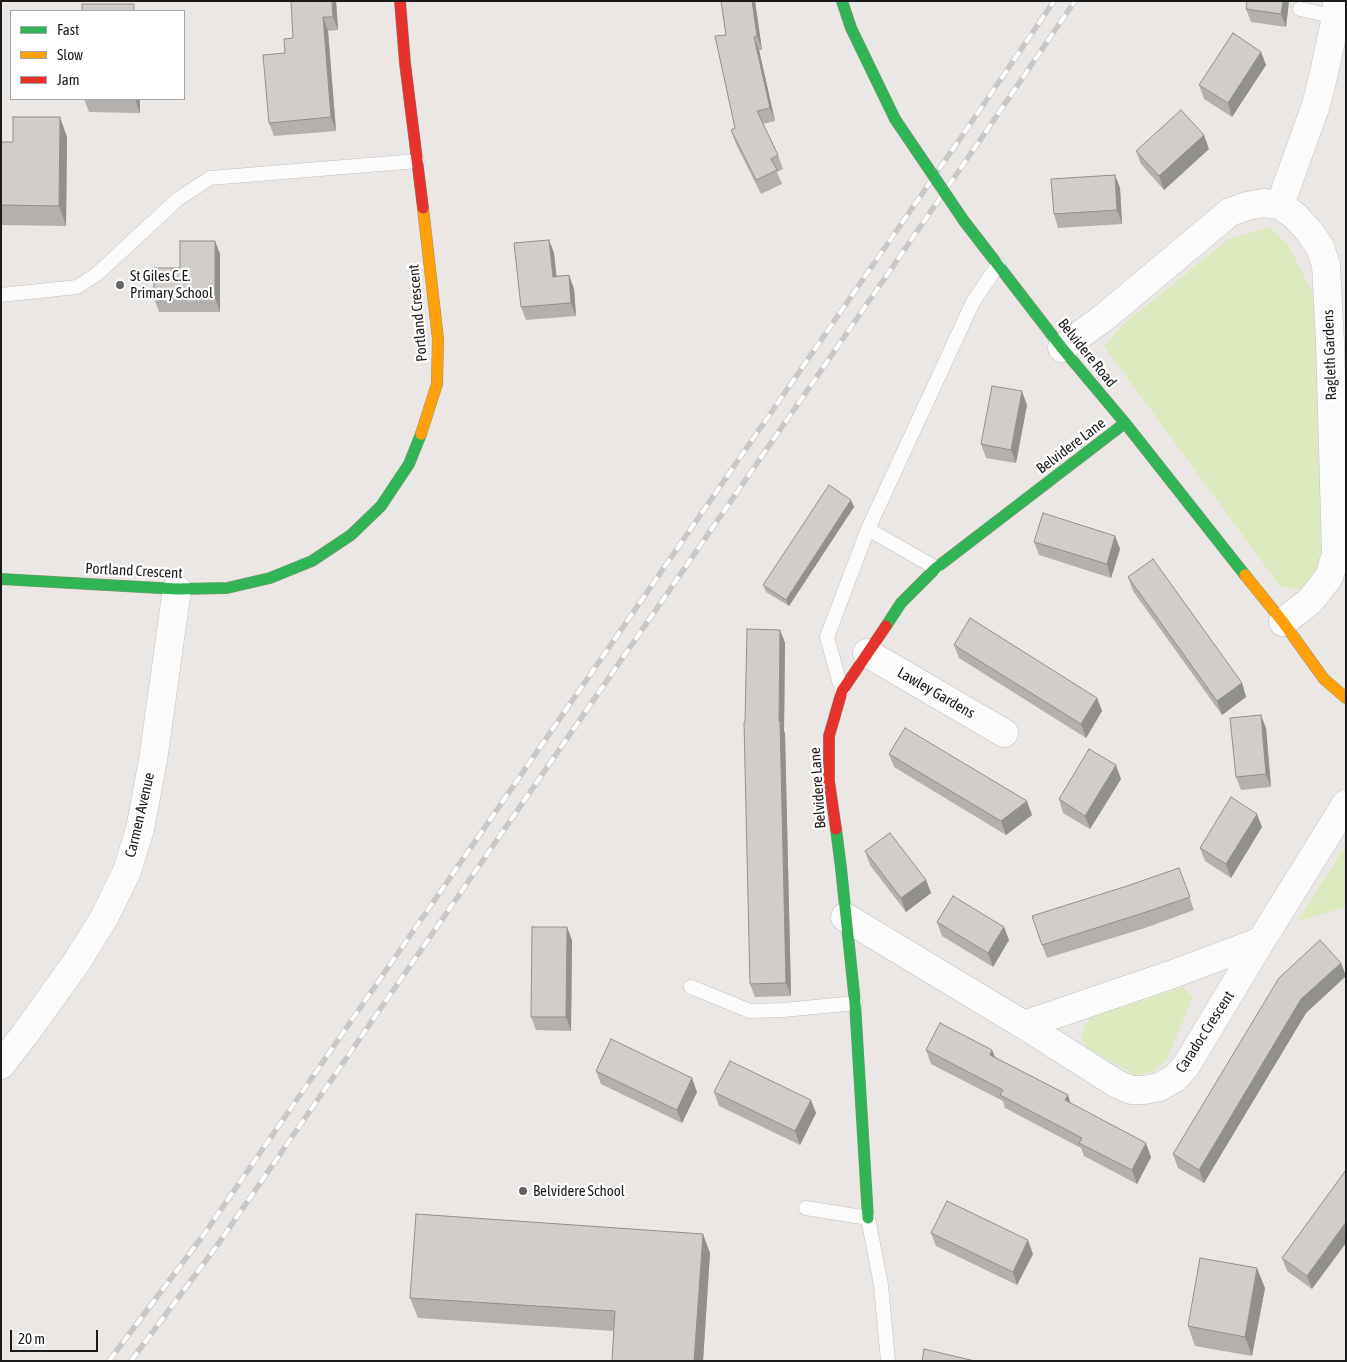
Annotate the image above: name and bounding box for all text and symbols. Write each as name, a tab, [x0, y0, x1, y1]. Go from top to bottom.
legend	[10, 10, 185, 100]
text: Fast	[57, 21, 79, 38]
text: Slow	[57, 46, 83, 63]
text: Jam	[57, 71, 80, 88]
street label: Portland Crescent	[405, 264, 431, 362]
place label: St Giles C.E. Primary School	[130, 267, 213, 302]
marker: St Giles C.E. Primary School	[114, 279, 126, 291]
street label: Ragleth Gardens	[1319, 309, 1341, 401]
street label: Belvidere Road	[1054, 315, 1120, 391]
street label: Belvidere Lane	[1033, 414, 1109, 478]
street label: Portland Crescent	[85, 559, 183, 583]
street label: Lawley Gardens	[894, 664, 978, 722]
street label: Belvidere Lane	[806, 747, 830, 829]
street label: Carmen Avenue	[121, 771, 159, 859]
street label: Caradoc Crescent	[1172, 988, 1238, 1076]
place label: Belvidere School	[533, 1182, 625, 1200]
marker: Belvidere School	[517, 1185, 529, 1197]
scale bar	[12, 1320, 100, 1352]
text: 20 m	[18, 1330, 45, 1347]

